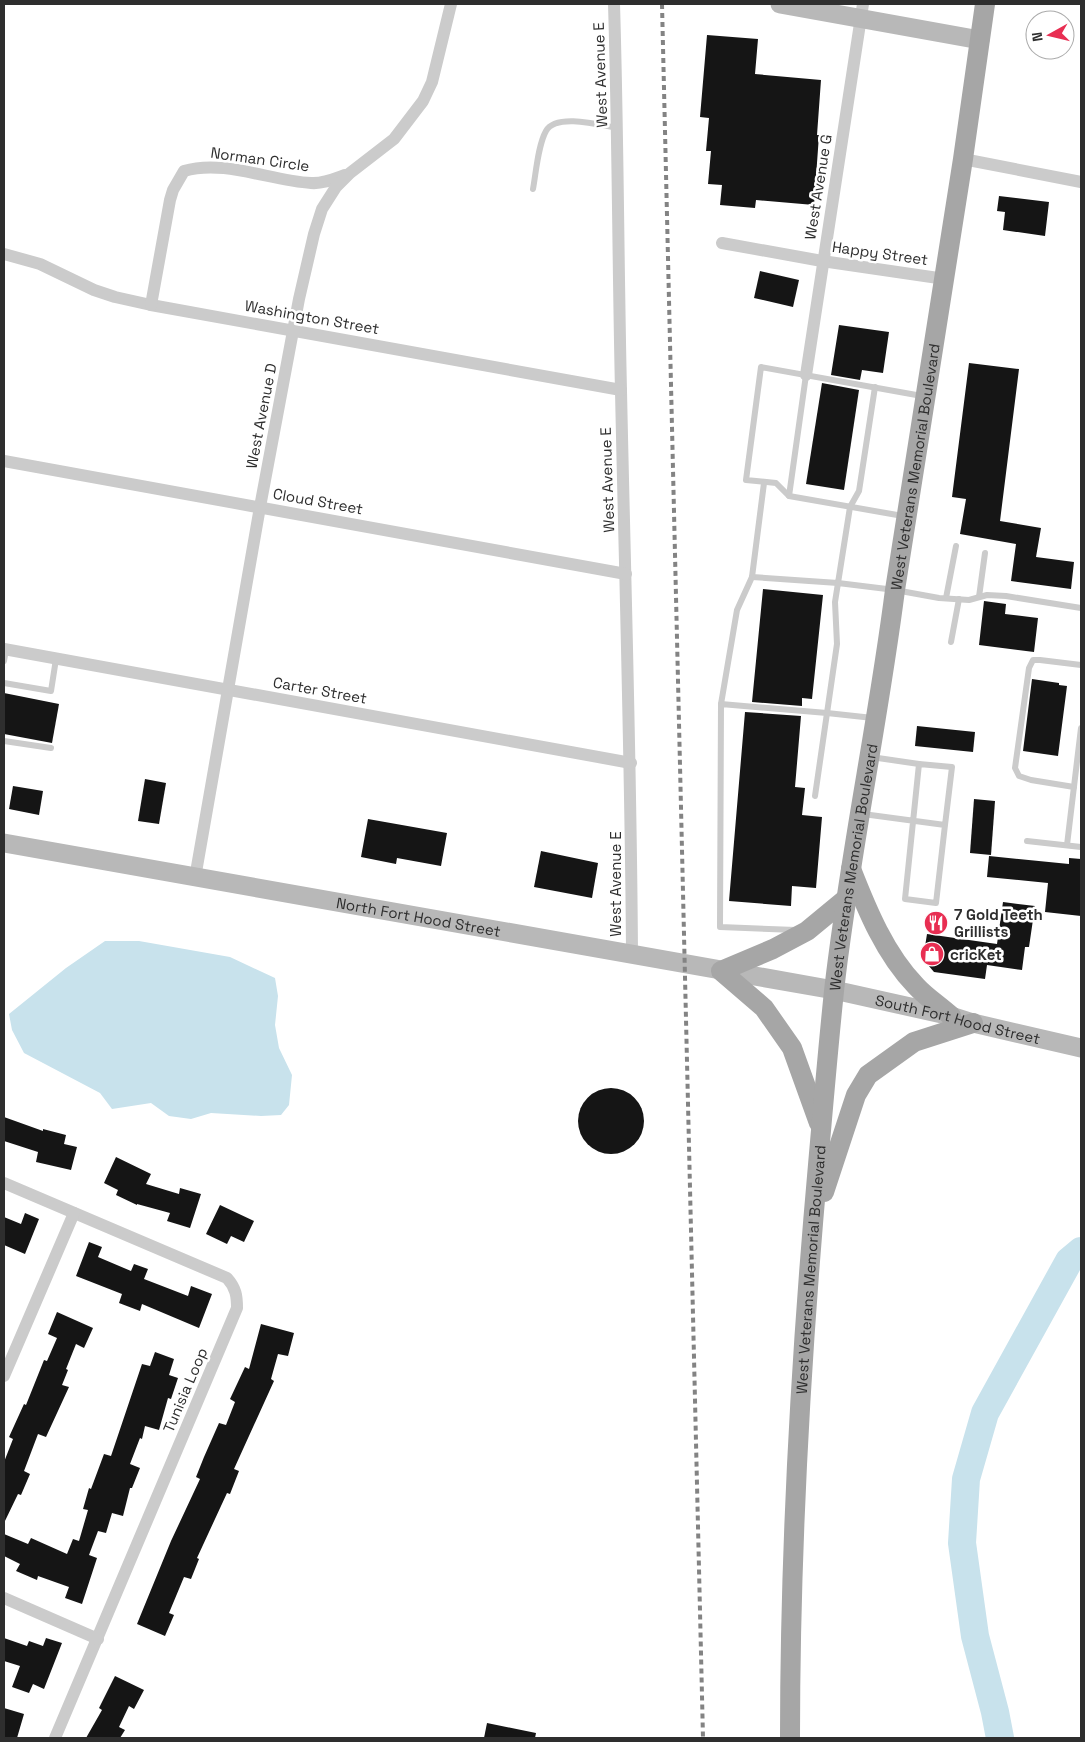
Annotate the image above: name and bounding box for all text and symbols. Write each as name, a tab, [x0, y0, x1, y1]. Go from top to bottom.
north arrow	[1025, 10, 1075, 60]
street label: West Avenue E	[589, 22, 611, 128]
text: N	[1028, 31, 1047, 43]
street label: West Avenue G	[800, 133, 836, 241]
street label: Norman Circle	[209, 143, 311, 175]
street label: Happy Street	[831, 237, 929, 269]
street label: Washington Street	[243, 296, 381, 338]
street label: West Veterans Memorial Boulevard	[886, 342, 943, 592]
street label: West Avenue D	[241, 362, 281, 470]
street label: West Avenue E	[596, 427, 618, 533]
street label: Cloud Street	[271, 484, 365, 518]
street label: Carter Street	[272, 672, 368, 708]
street label: West Veterans Memorial Boulevard	[825, 742, 881, 992]
street label: West Avenue E	[606, 831, 625, 937]
street label: North Fort Hood Street	[335, 893, 502, 940]
place label: 7 Gold Teeth Grillists	[954, 905, 1043, 941]
restaurant icon: 7 Gold Teeth Grillists	[923, 910, 949, 936]
shop icon: cricKet	[919, 941, 945, 967]
place label: cricKet	[950, 945, 1002, 964]
street label: South Fort Hood Street	[873, 990, 1042, 1048]
street label: West Veterans Memorial Boulevard	[791, 1144, 829, 1395]
street label: Tunisia Loop	[159, 1345, 211, 1435]

